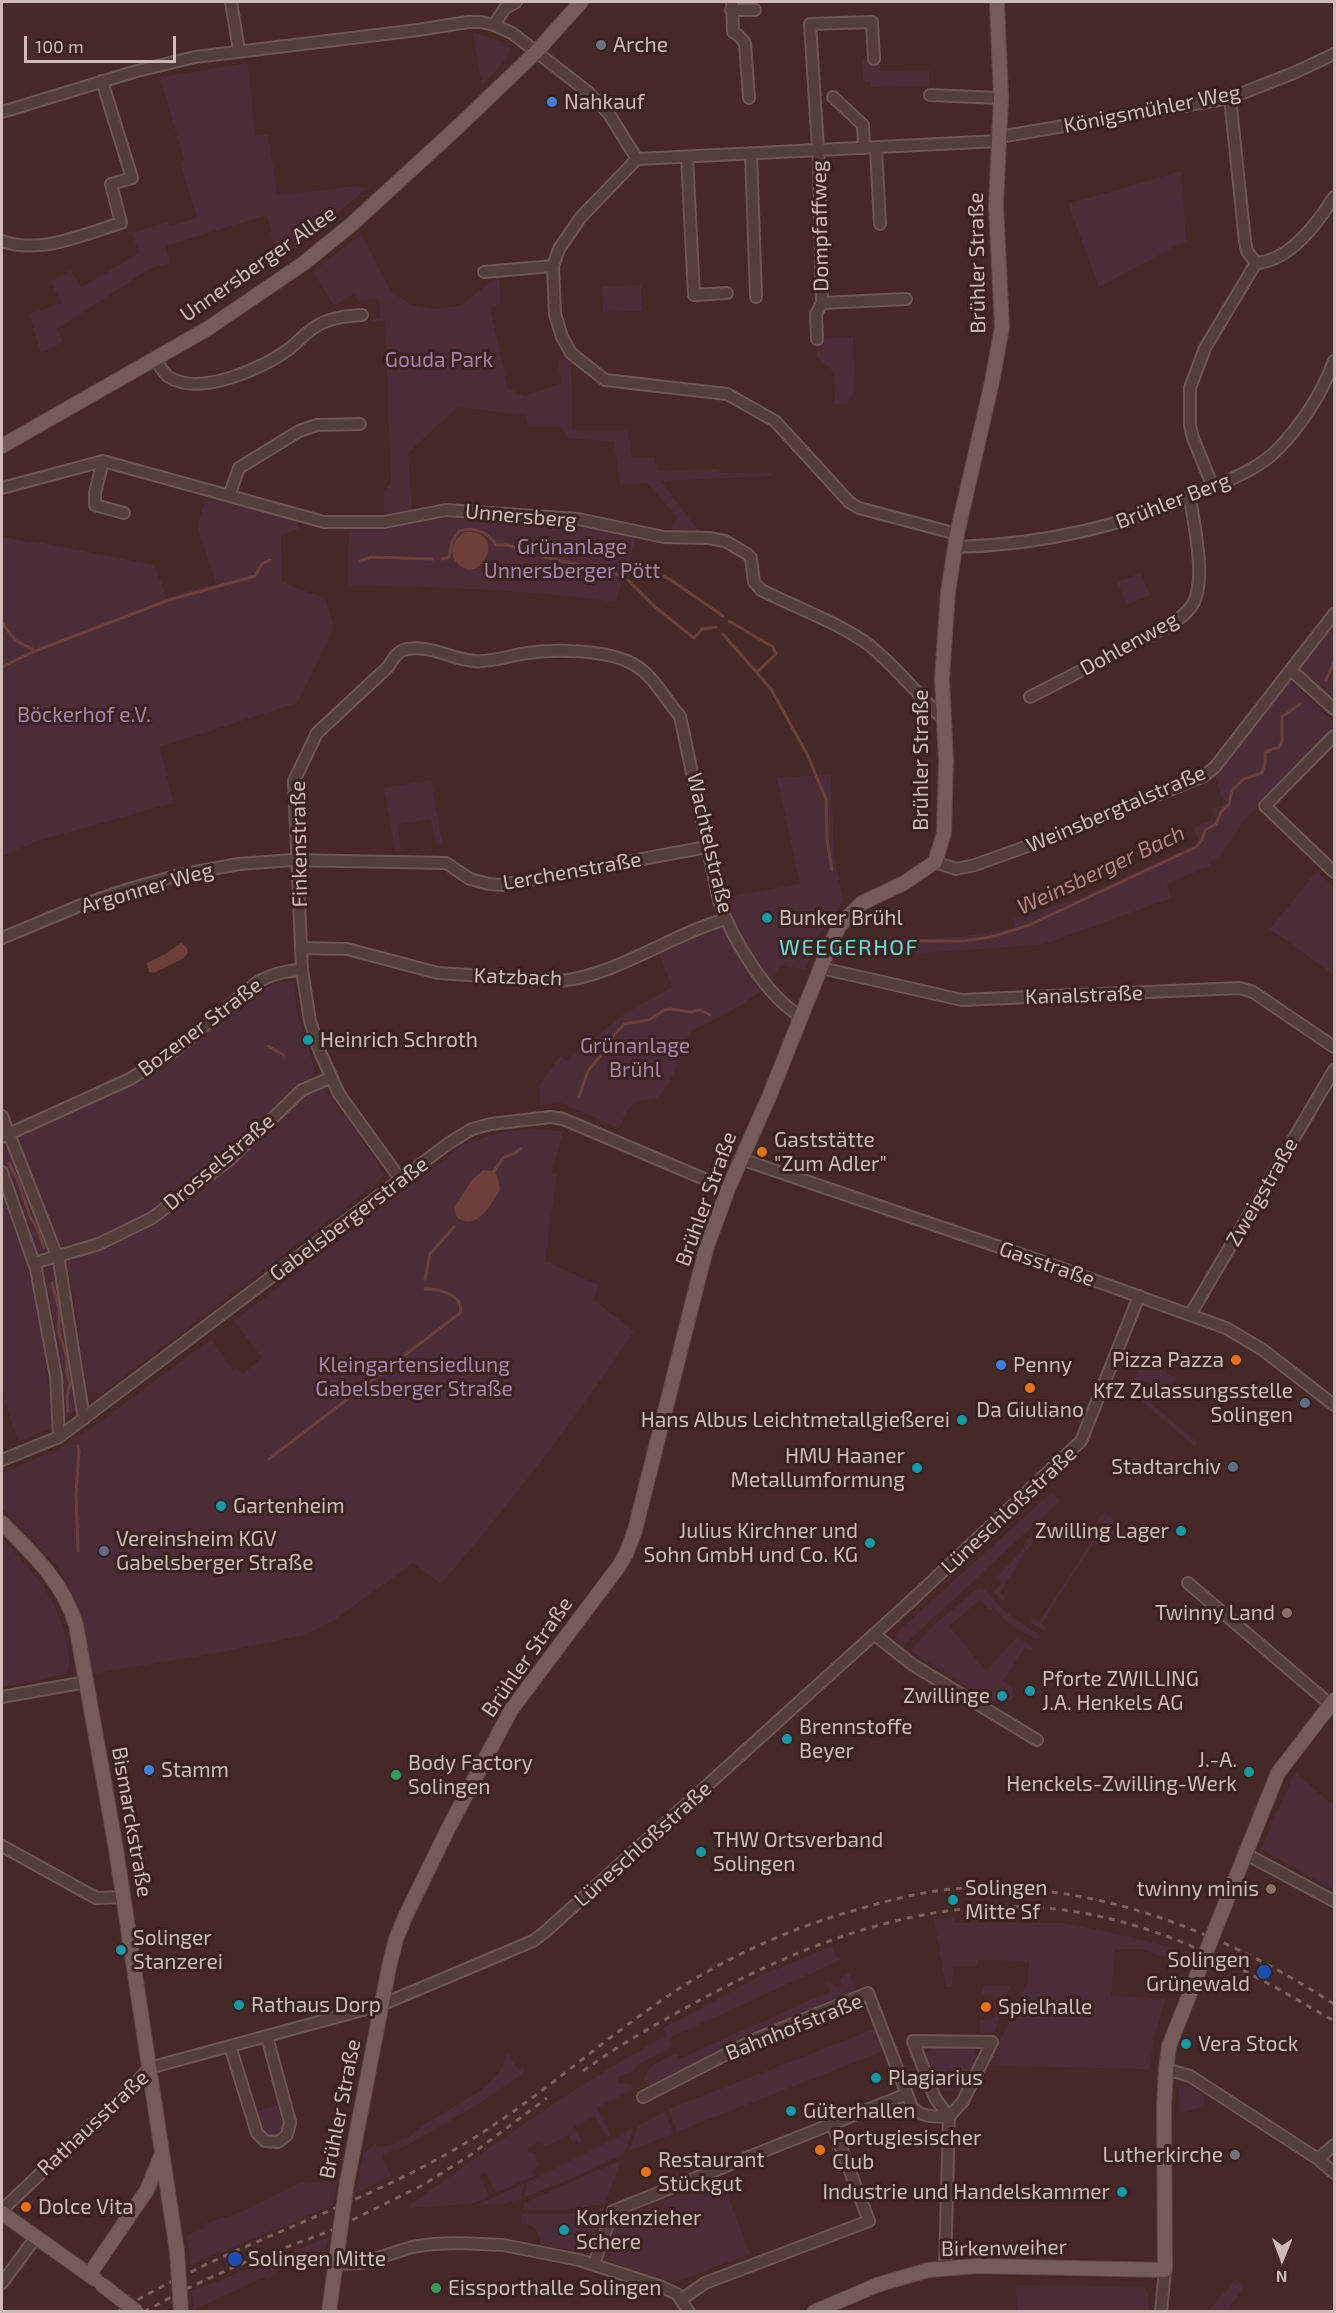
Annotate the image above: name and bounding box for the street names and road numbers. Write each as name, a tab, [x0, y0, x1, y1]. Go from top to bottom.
street label: Königsmühler Weg	[1061, 79, 1243, 139]
street label: Dompfaffweg	[806, 160, 834, 292]
street label: Brühler Straße	[963, 192, 991, 334]
street label: Unnersberger Allee	[175, 201, 341, 327]
street label: Brühler Berg	[1112, 468, 1234, 534]
street label: Unnersberg	[464, 499, 578, 533]
street label: Dohlenweg	[1076, 607, 1182, 681]
street label: Brühler Straße	[908, 689, 934, 831]
street label: Weinsbergtalstraße	[1023, 760, 1209, 858]
street label: Wachtelstraße	[682, 770, 738, 916]
street label: Finkenstraße	[285, 780, 313, 908]
street label: Lerchenstraße	[501, 846, 643, 896]
street label: Argonner Weg	[78, 857, 216, 919]
street label: Katzbach	[473, 963, 563, 991]
street label: Bozener Straße	[133, 972, 267, 1082]
street label: Kanalstraße	[1025, 980, 1143, 1010]
street label: Drosselstraße	[158, 1108, 280, 1216]
street label: Brühler Straße	[670, 1128, 742, 1270]
street label: Zweigstraße	[1221, 1133, 1303, 1251]
street label: Gabelsbergerstraße	[265, 1151, 433, 1287]
street label: Gasstraße	[996, 1236, 1098, 1292]
street label: Lüneschloßstraße	[936, 1441, 1082, 1579]
street label: Brühler Straße	[476, 1592, 578, 1722]
street label: Bismarckstraße	[106, 1745, 158, 1899]
street label: Lüneschloßstraße	[569, 1776, 717, 1912]
street label: Bahnhofstraße	[722, 1988, 866, 2066]
street label: Brühler Straße	[314, 2037, 366, 2181]
street label: Rathausstraße	[32, 2065, 154, 2181]
street label: Birkenweiher	[941, 2234, 1067, 2262]

